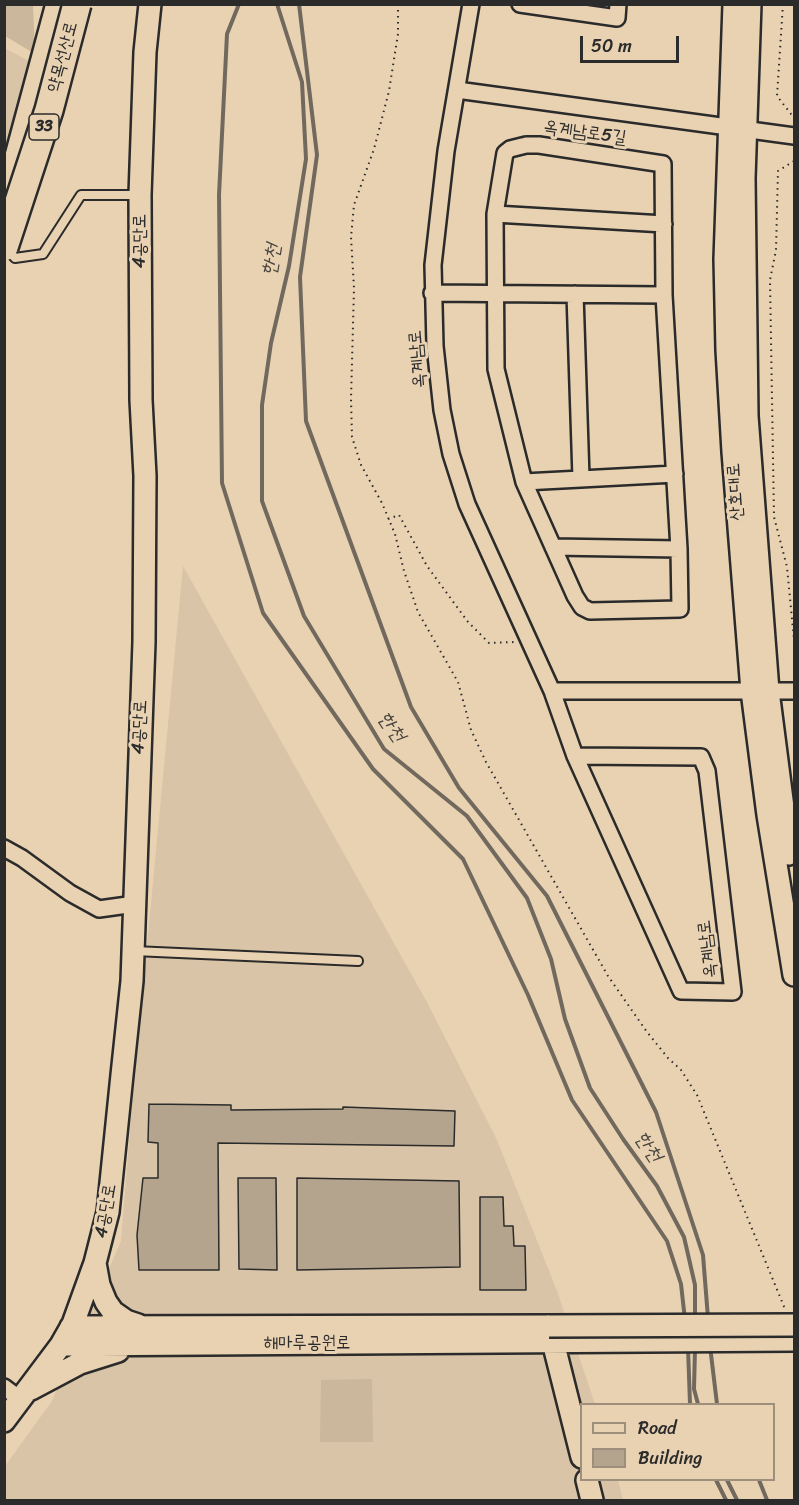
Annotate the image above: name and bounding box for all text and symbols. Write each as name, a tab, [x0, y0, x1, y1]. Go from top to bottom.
street label: 약목선산로	[43, 19, 83, 95]
scale bar	[583, 24, 682, 62]
text: 50 m	[591, 30, 632, 62]
road number: 33	[29, 114, 59, 140]
street label: 옥계남로5길	[542, 117, 628, 149]
street label: 4공단로	[129, 214, 151, 268]
water label: 한천	[257, 242, 287, 278]
street label: 옥계남로	[405, 329, 431, 389]
street label: 산호대로	[723, 462, 749, 522]
street label: 4공단로	[128, 699, 152, 755]
water label: 한천	[372, 707, 410, 747]
street label: 옥계남로	[694, 919, 722, 979]
water label: 한천	[629, 1127, 667, 1167]
street label: 4공단로	[91, 1182, 121, 1240]
street label: 해마루공원로	[264, 1332, 350, 1354]
legend	[580, 1403, 775, 1481]
text: Road	[638, 1412, 677, 1444]
text: Building	[638, 1442, 702, 1474]

